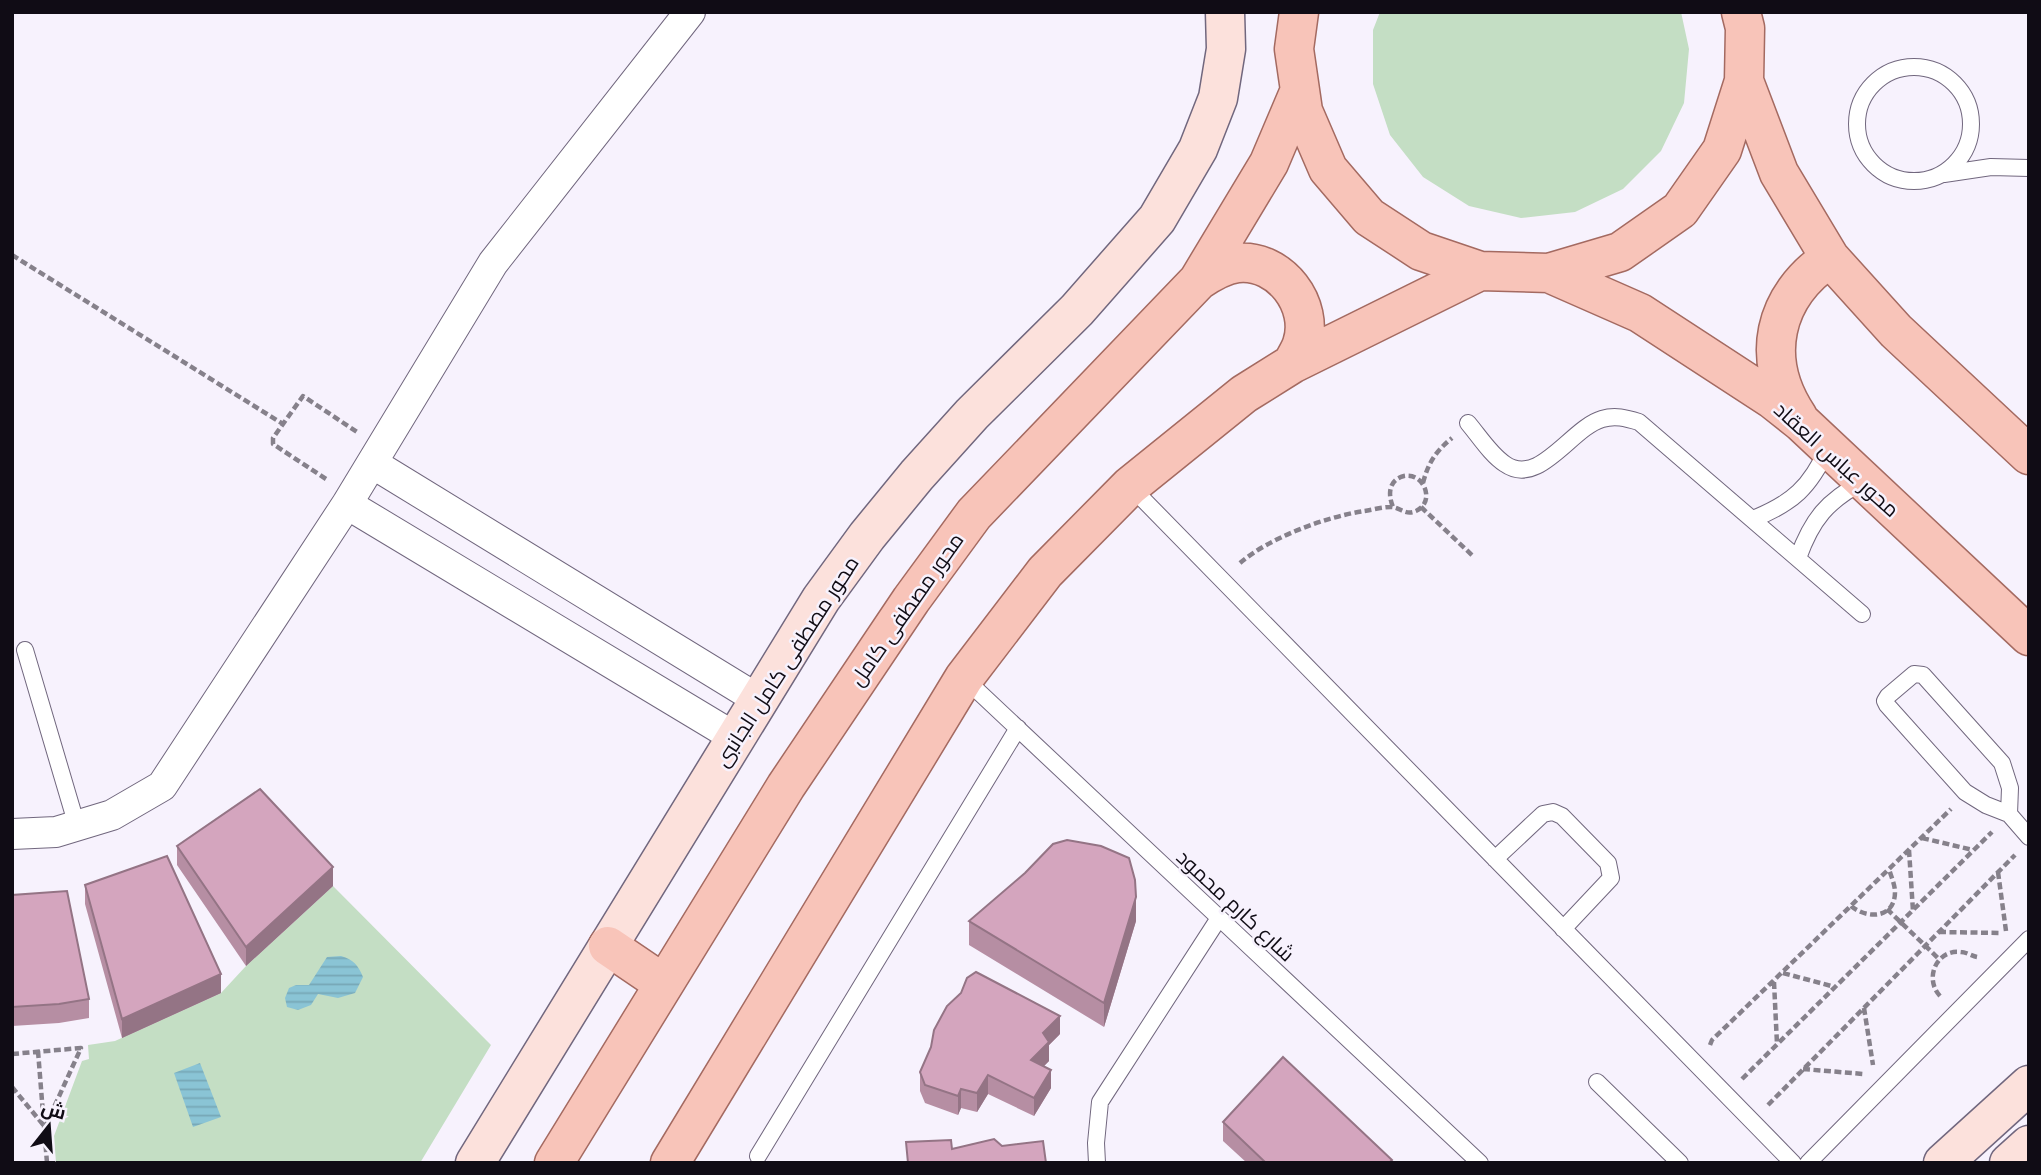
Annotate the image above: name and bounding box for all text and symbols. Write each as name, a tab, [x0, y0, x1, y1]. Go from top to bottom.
street label: محور عباس العقاد	[1768, 395, 1906, 523]
street label: محور مصطفى كامل	[843, 527, 969, 691]
street label: محور مصطفى كامل الجانبى	[707, 550, 865, 772]
street label: شارع كارم محمود	[1170, 843, 1301, 968]
north arrow	[14, 1091, 84, 1161]
text: ش	[39, 1094, 69, 1126]

